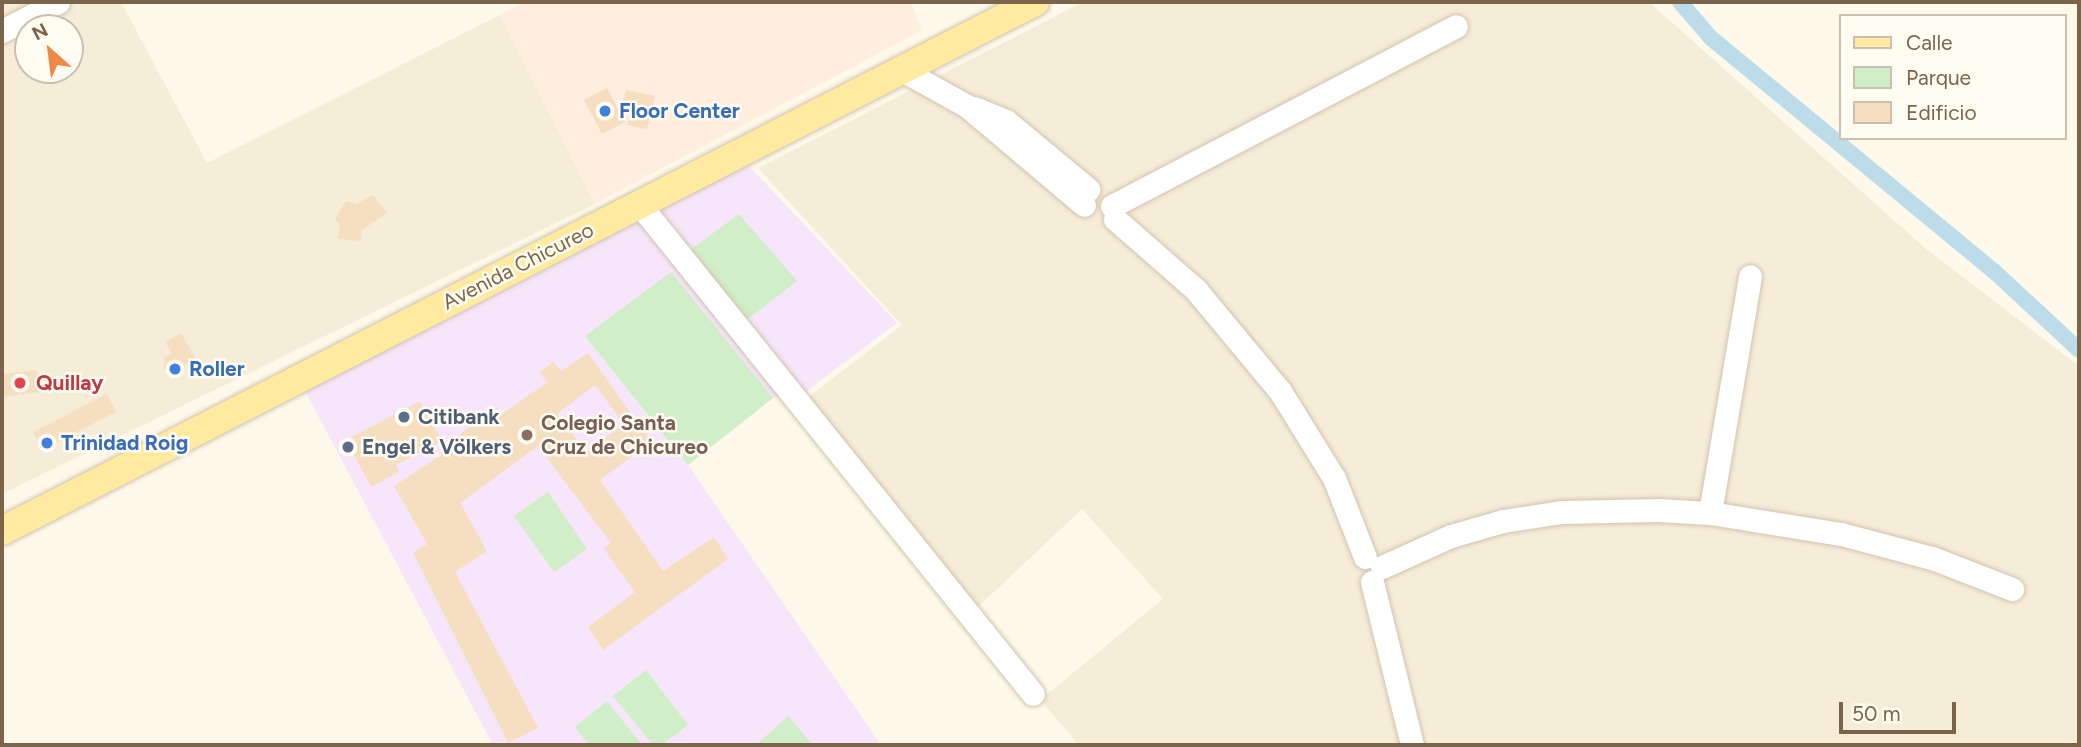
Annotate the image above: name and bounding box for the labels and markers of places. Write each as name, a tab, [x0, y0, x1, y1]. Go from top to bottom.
place label: Floor Center	[619, 98, 740, 124]
marker: Floor Center	[597, 103, 613, 119]
place label: Roller	[189, 356, 245, 382]
marker: Roller	[167, 361, 183, 377]
place label: Quillay	[36, 370, 103, 396]
marker: Quillay	[10, 373, 30, 393]
place label: Citibank	[418, 404, 500, 430]
marker: Citibank	[396, 409, 412, 425]
place label: Colegio Santa Cruz de Chicureo	[541, 410, 708, 460]
marker: Colegio Santa Cruz de Chicureo	[519, 427, 535, 443]
place label: Trinidad Roig	[61, 430, 188, 456]
place label: Engel & Völkers	[362, 434, 511, 460]
marker: Trinidad Roig	[39, 435, 55, 451]
marker: Engel & Völkers	[340, 439, 356, 455]

